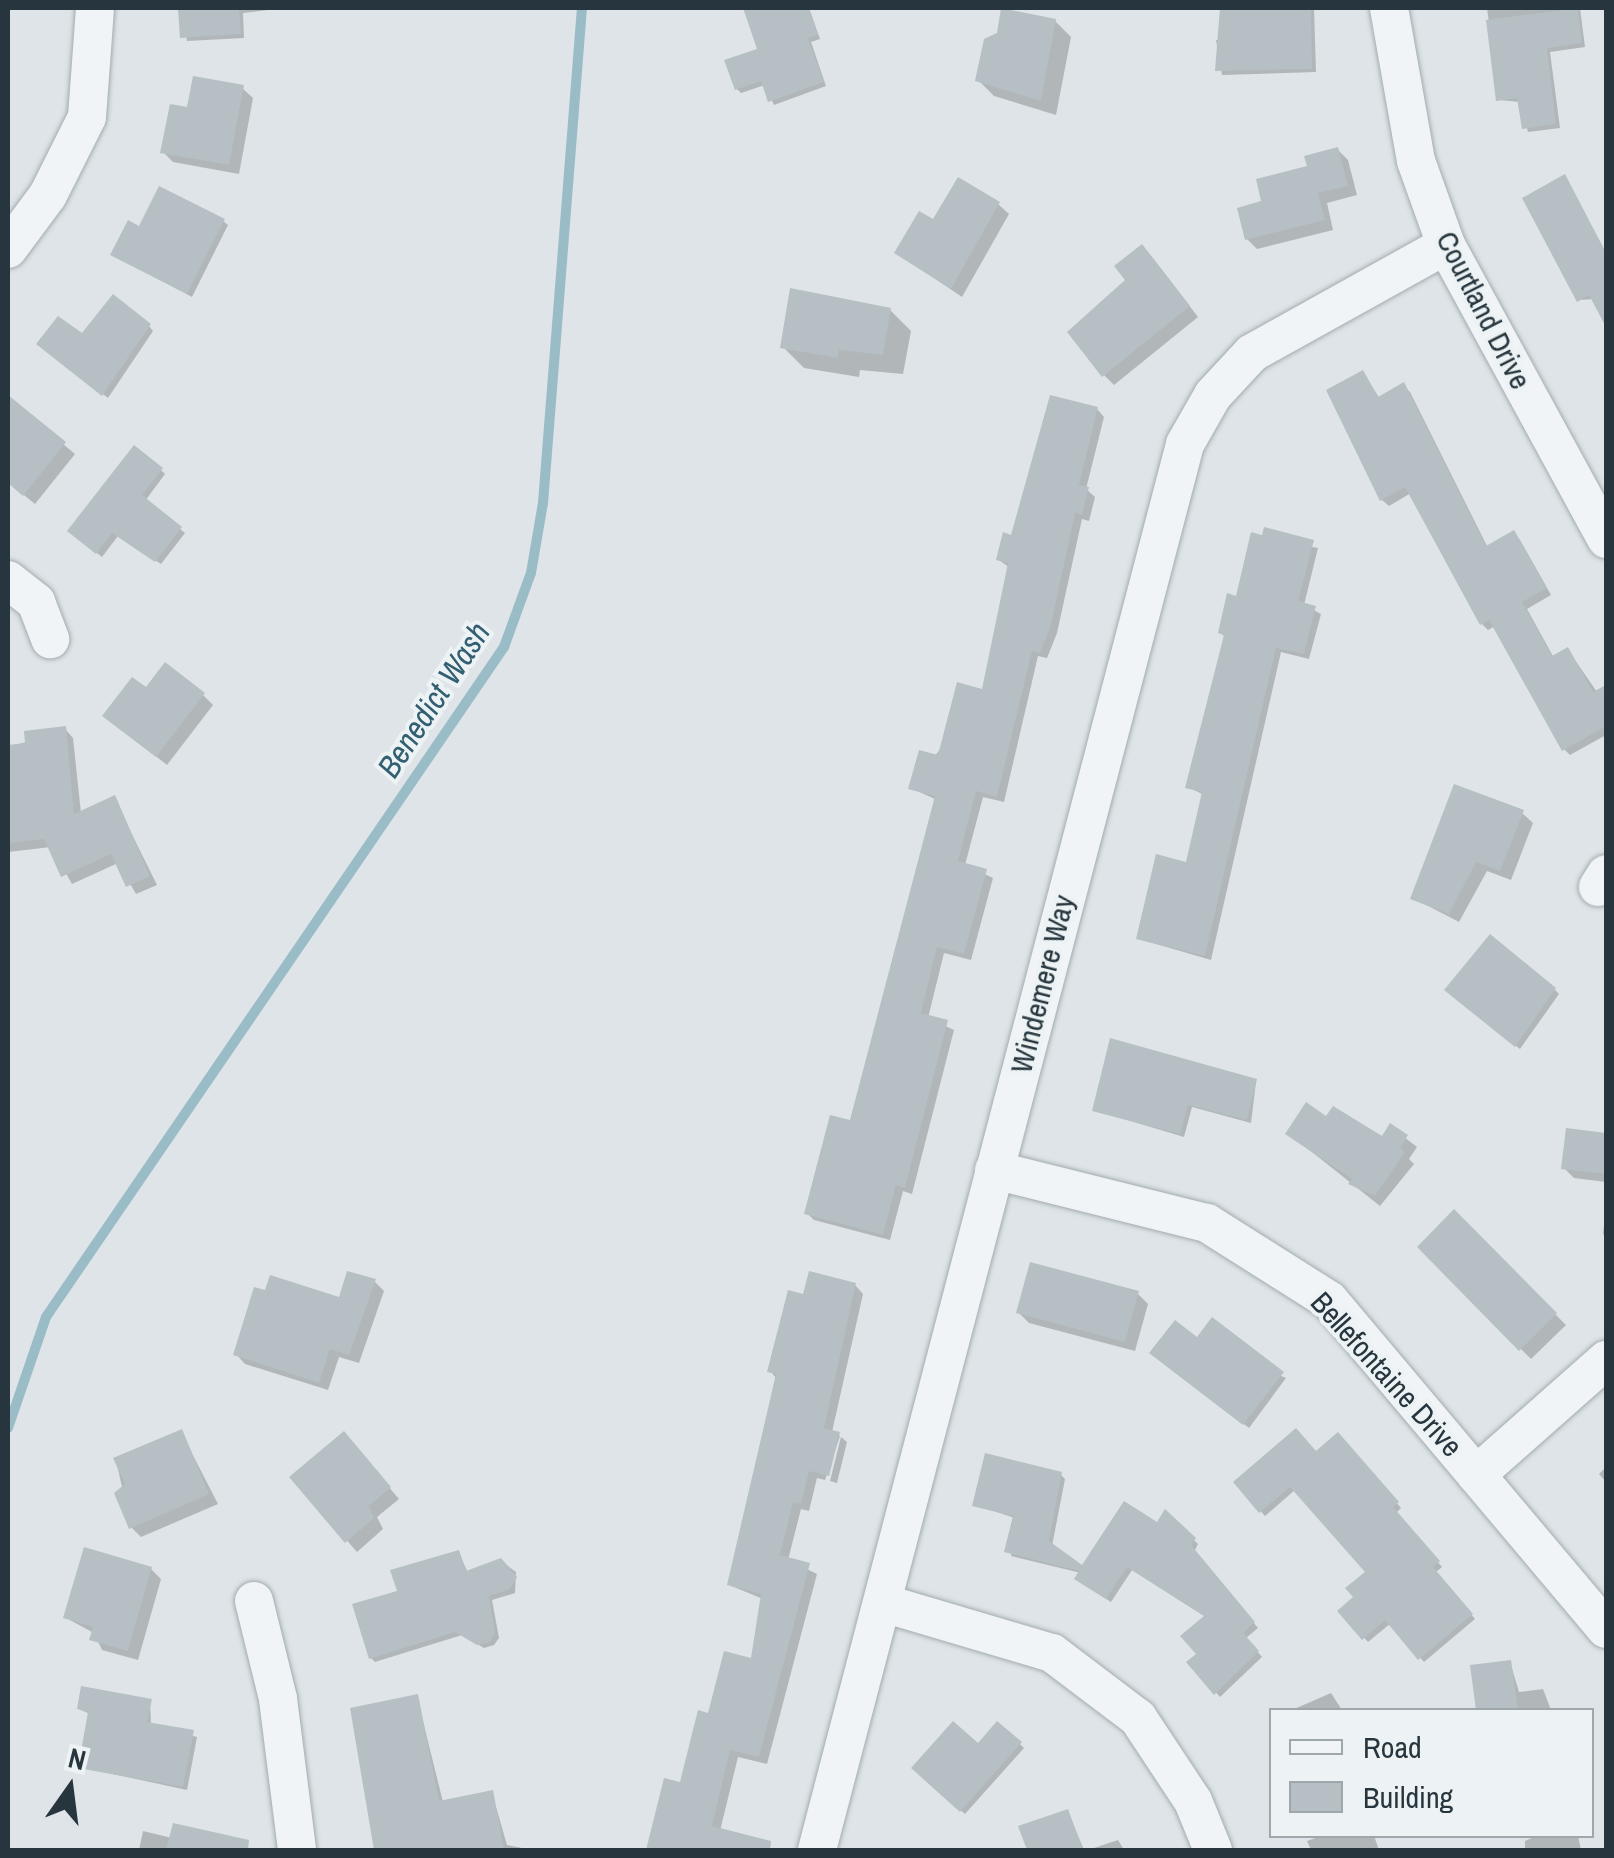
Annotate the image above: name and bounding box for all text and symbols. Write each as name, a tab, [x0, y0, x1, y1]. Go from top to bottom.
street label: Courtland Drive	[1429, 225, 1539, 395]
water label: Benedict Wash	[370, 615, 498, 785]
street label: Windemere Way	[1002, 891, 1082, 1077]
street label: Bellefontaine Drive	[1304, 1284, 1470, 1464]
legend	[1269, 1708, 1594, 1838]
text: Road	[1363, 1727, 1422, 1767]
north arrow	[20, 1738, 120, 1838]
text: N	[65, 1738, 90, 1779]
text: Building	[1363, 1777, 1453, 1817]

